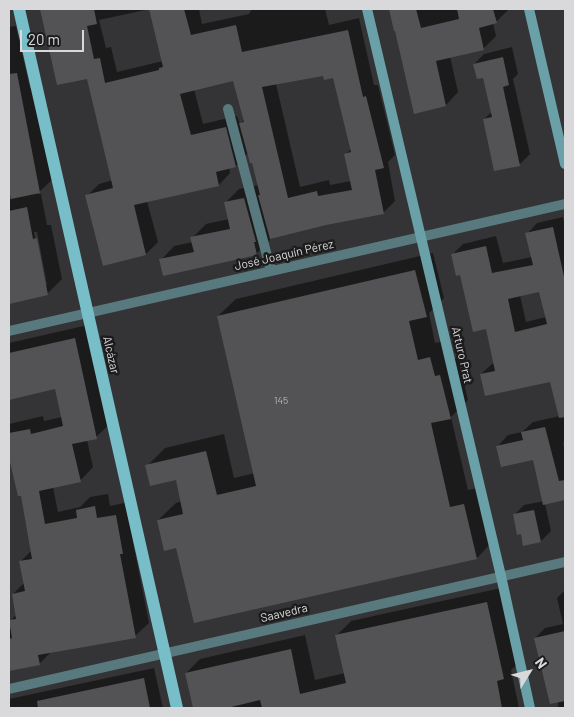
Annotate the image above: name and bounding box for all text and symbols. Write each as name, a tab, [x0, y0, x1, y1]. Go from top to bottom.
scale bar	[22, 20, 86, 52]
text: 20 m	[28, 30, 60, 48]
street label: José Joaquín Pérez	[233, 237, 335, 273]
street label: Arturo Prat	[448, 325, 476, 385]
street label: Alcázar	[100, 335, 122, 375]
house number: 145	[274, 395, 288, 407]
street label: Saavedra	[259, 601, 309, 625]
north arrow	[504, 647, 554, 697]
text: N	[532, 654, 551, 672]

